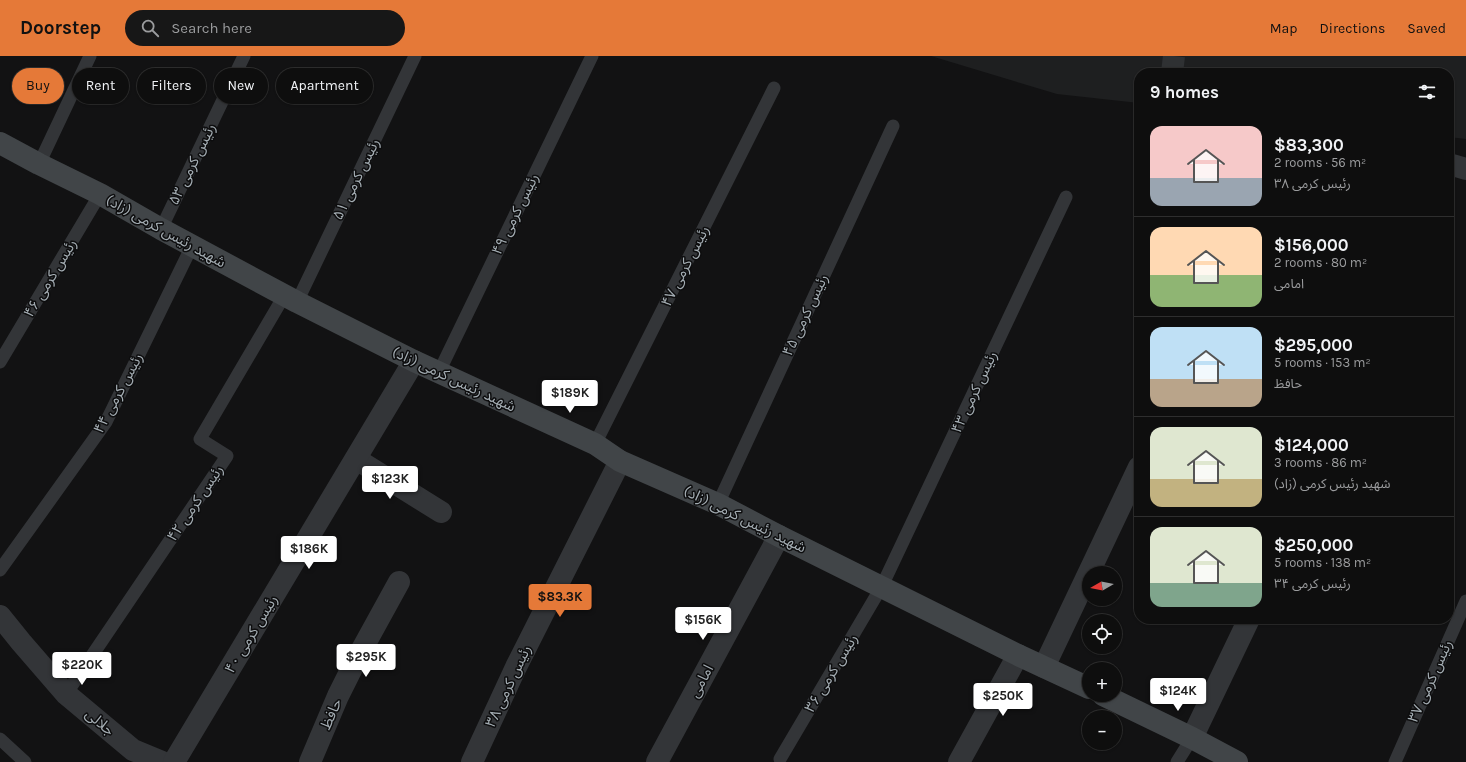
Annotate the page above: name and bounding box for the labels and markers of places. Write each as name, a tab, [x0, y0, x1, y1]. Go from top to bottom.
pin: $189K	[542, 380, 598, 414]
pin: $123K	[362, 466, 418, 500]
pin: $186K	[281, 536, 337, 570]
pin: $83.3K	[527, 584, 593, 618]
pin: $156K	[675, 607, 731, 641]
pin: $295K	[338, 644, 394, 678]
pin: $220K	[54, 652, 110, 686]
pin: $124K	[1150, 678, 1206, 712]
pin: $250K	[975, 683, 1031, 717]

